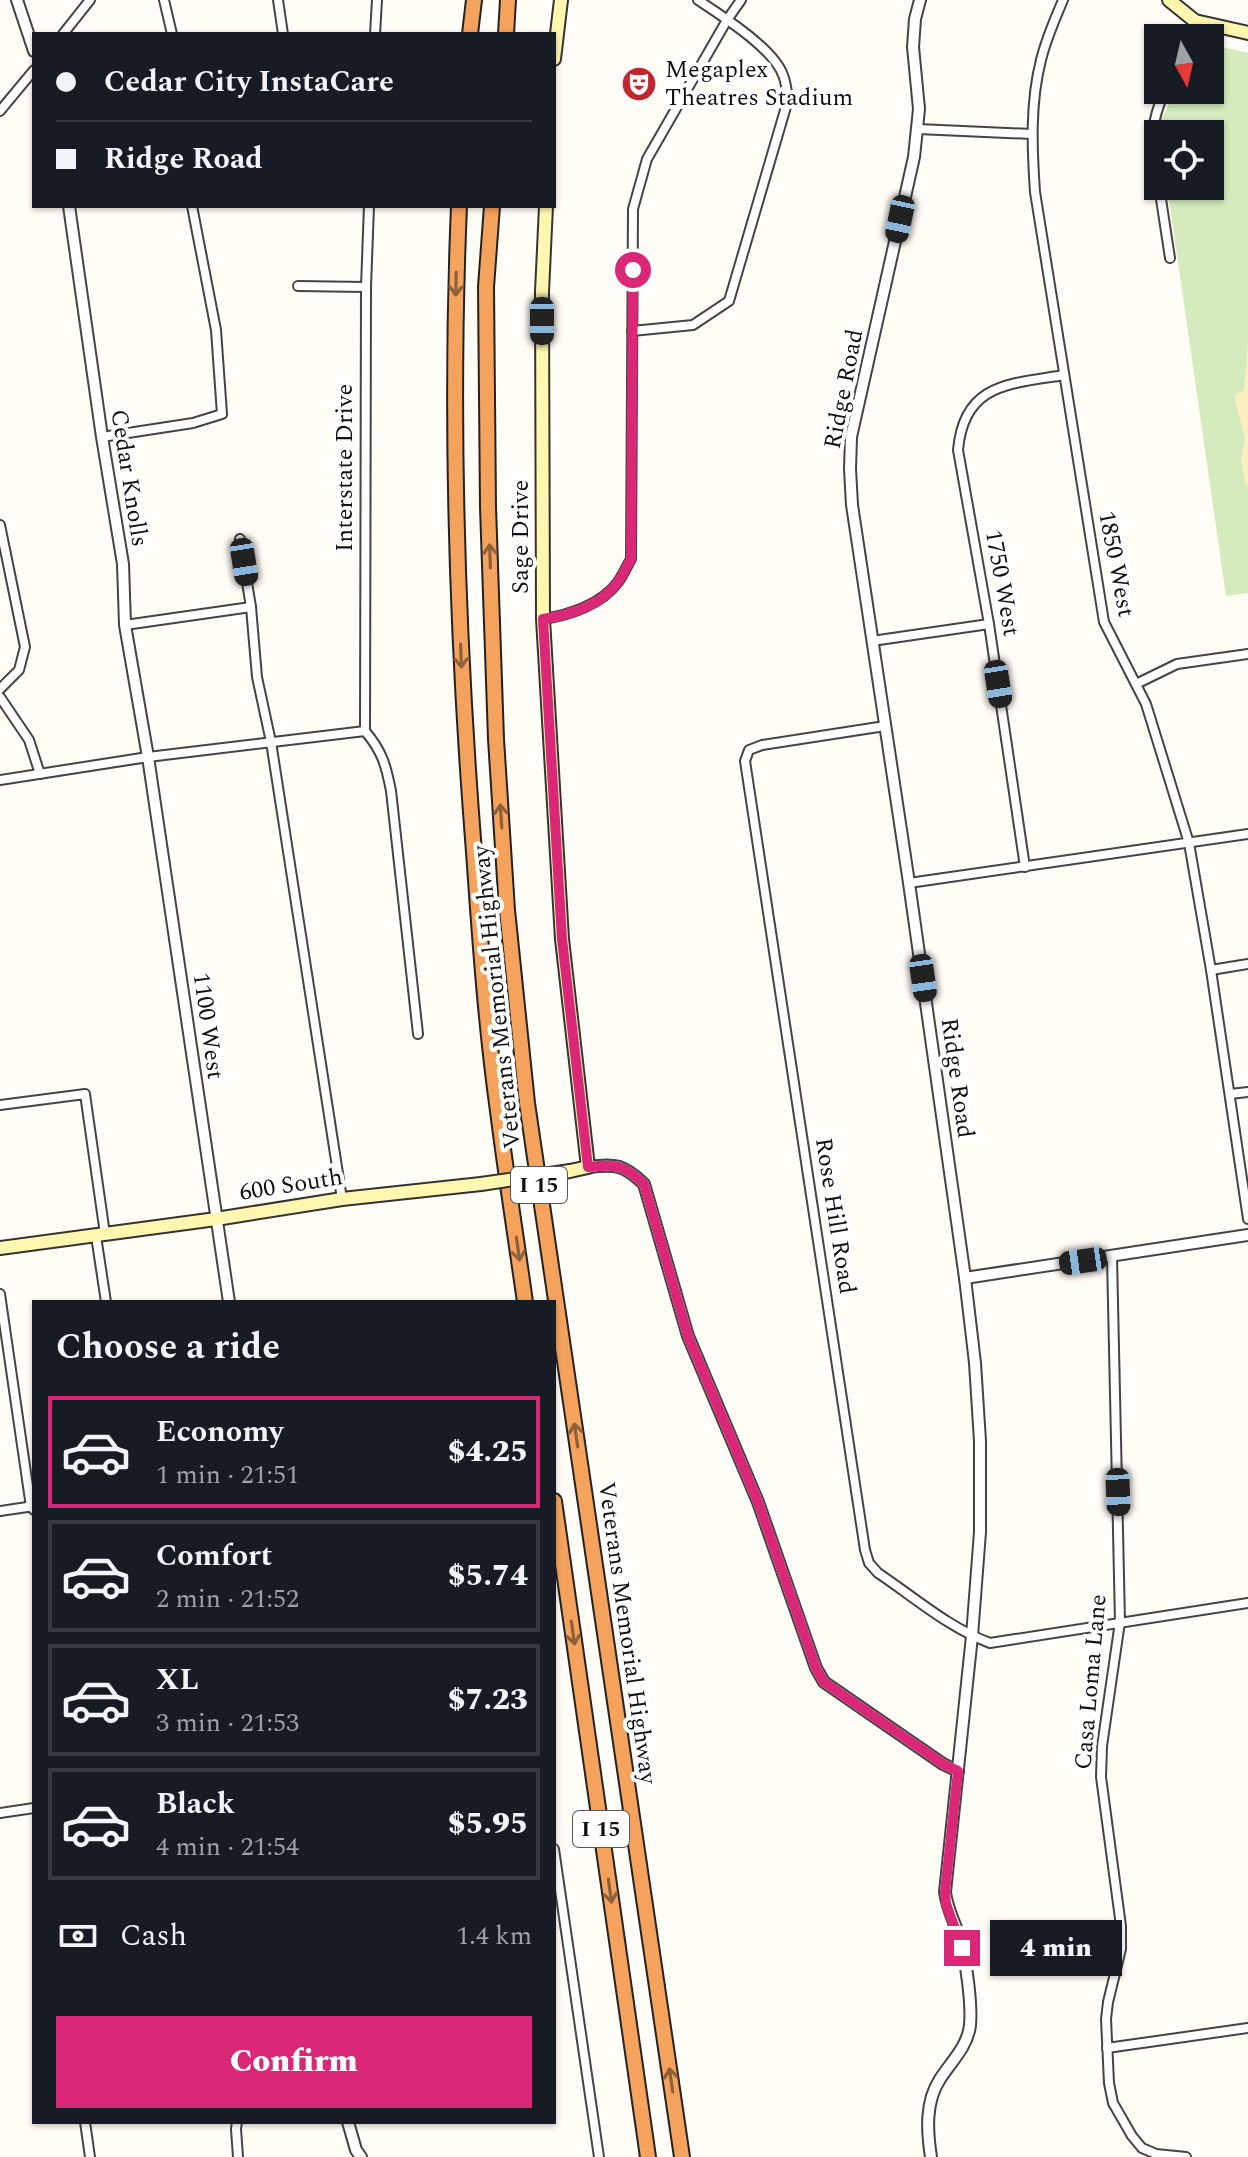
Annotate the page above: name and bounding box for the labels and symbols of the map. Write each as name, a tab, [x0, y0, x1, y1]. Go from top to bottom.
north arrow	[1144, 24, 1224, 104]
place label: Megaplex Theatres Stadium	[665, 52, 853, 116]
theatre icon: Megaplex Theatres Stadium	[620, 65, 658, 103]
car	[883, 193, 917, 245]
route start	[615, 252, 651, 288]
one-way arrow	[448, 270, 464, 297]
car	[530, 297, 554, 345]
street label: Ridge Road	[815, 326, 873, 452]
street label: Interstate Drive	[327, 384, 363, 552]
street label: Cedar Knolls	[100, 407, 158, 549]
street label: Sage Drive	[503, 480, 539, 594]
street label: 1850 West	[1088, 508, 1144, 620]
street label: 1750 West	[975, 527, 1029, 639]
car	[228, 536, 260, 588]
one-way arrow	[482, 543, 497, 570]
one-way arrow	[454, 642, 469, 669]
car	[982, 658, 1014, 710]
one-way arrow	[493, 803, 508, 830]
street label: Veterans Memorial Highway	[463, 842, 531, 1150]
car	[908, 953, 938, 1003]
street label: 1100 West	[183, 970, 233, 1082]
street label: Ridge Road	[931, 1015, 983, 1141]
street label: Rose Hill Road	[805, 1135, 865, 1297]
street label: 600 South	[237, 1159, 345, 1211]
road number: I 15	[511, 1167, 567, 1203]
one-way arrow	[511, 1236, 526, 1261]
car	[1058, 1246, 1108, 1276]
one-way arrow	[568, 1423, 583, 1448]
car	[1105, 1468, 1131, 1516]
street label: Veterans Memorial Highway	[588, 1480, 666, 1788]
street label: Casa Loma Lane	[1065, 1593, 1117, 1771]
one-way arrow	[566, 1620, 581, 1645]
road number: I 15	[573, 1811, 629, 1847]
one-way arrow	[603, 1878, 618, 1903]
callout: 4 min	[990, 1920, 1122, 1976]
route end	[944, 1930, 980, 1966]
one-way arrow	[662, 2068, 677, 2093]

